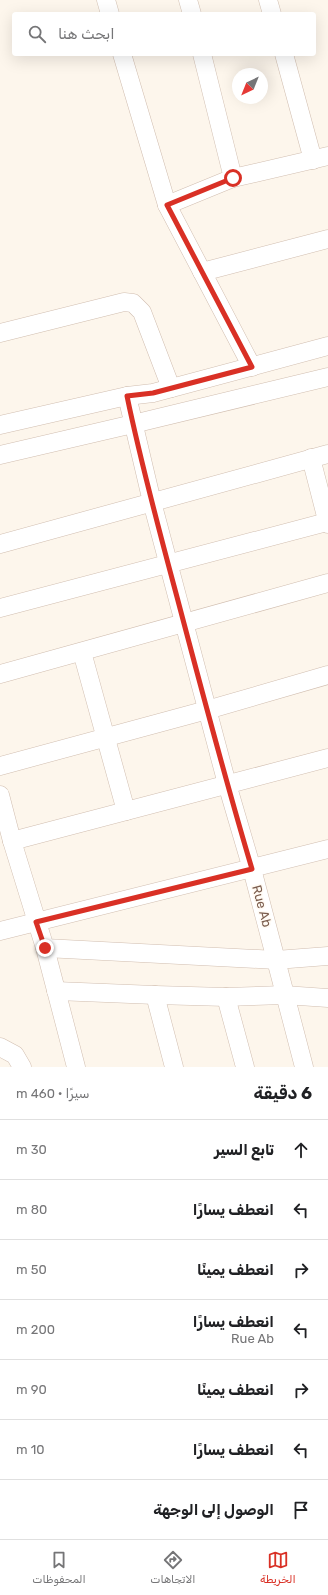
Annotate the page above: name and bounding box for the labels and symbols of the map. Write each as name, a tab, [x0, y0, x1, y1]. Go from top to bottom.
north arrow	[232, 68, 268, 104]
route start	[224, 169, 242, 187]
street label: Rue Ab	[249, 883, 275, 929]
route end	[36, 939, 54, 957]

